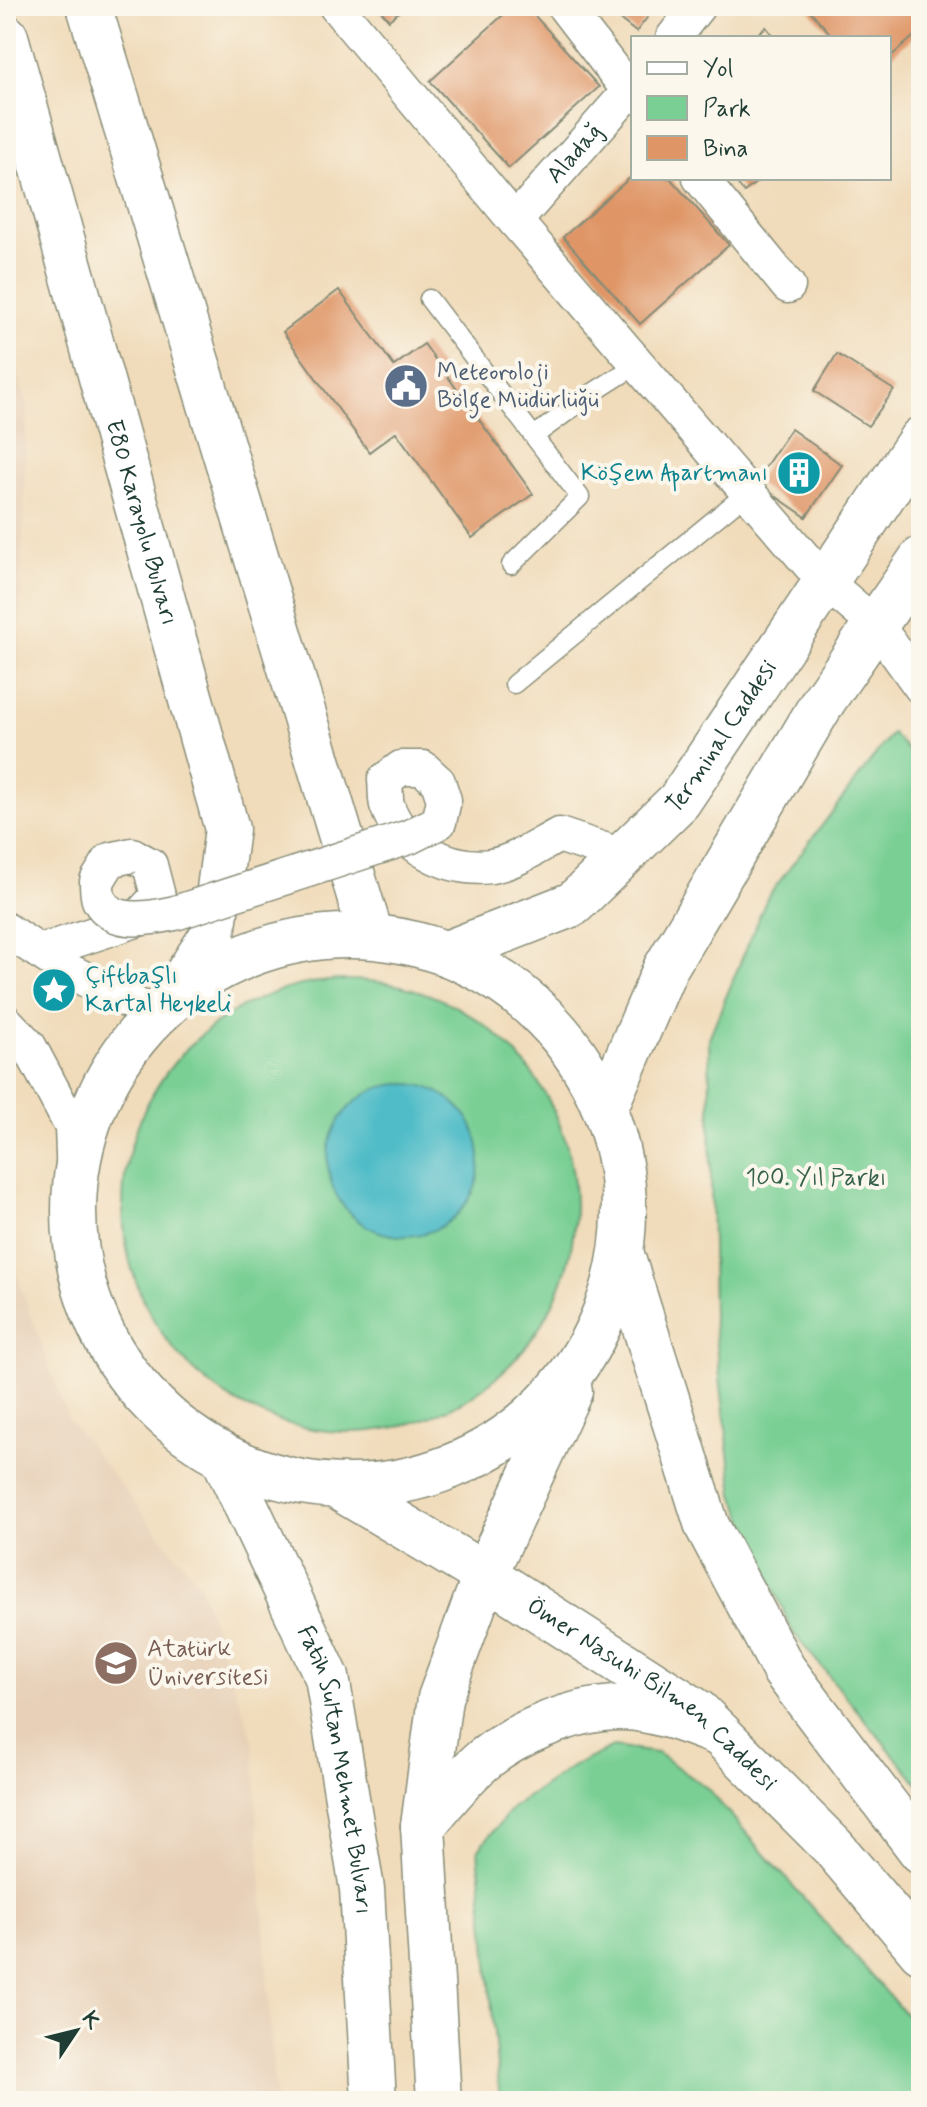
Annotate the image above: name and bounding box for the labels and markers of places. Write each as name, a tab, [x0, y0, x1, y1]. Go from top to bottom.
place label: Meteoroloji Bölge Müdürlüğü	[437, 357, 599, 419]
public building icon: Meteoroloji Bölge Müdürlüğü	[382, 362, 430, 410]
building icon: Köşem Apartmanı	[775, 449, 823, 497]
place label: Köşem Apartmanı	[581, 458, 768, 492]
place label: Çiftbaşlı Kartal Heykeli	[85, 961, 232, 1020]
place icon: Çiftbaşlı Kartal Heykeli	[30, 966, 78, 1014]
place label: Atatürk Üniversitesi	[147, 1634, 268, 1693]
school or university icon: Atatürk Üniversitesi	[92, 1639, 140, 1687]

